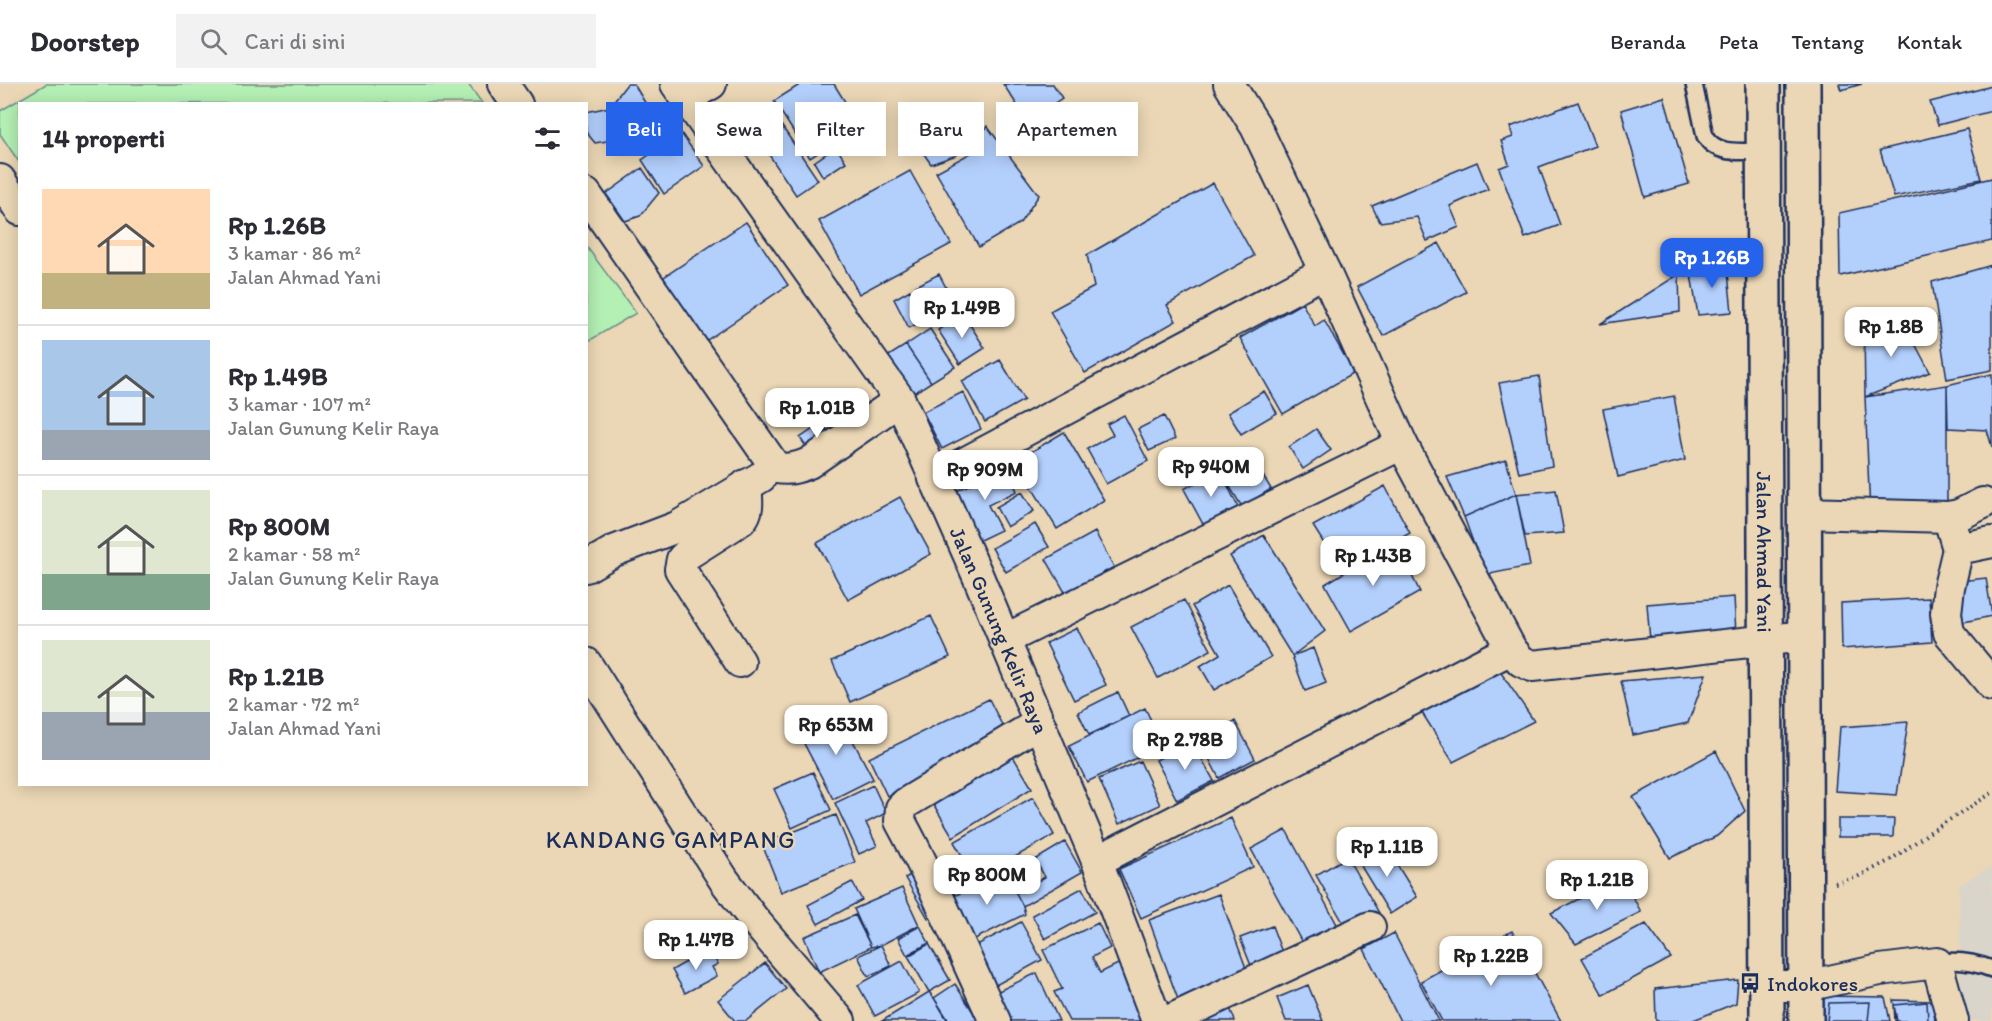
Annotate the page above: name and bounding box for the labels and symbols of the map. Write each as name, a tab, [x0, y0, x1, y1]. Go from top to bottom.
pin: Rp 1.26B	[1650, 238, 1774, 289]
pin: Rp 1.49B	[900, 288, 1024, 339]
pin: Rp 1.8B	[1836, 307, 1946, 358]
pin: Rp 1.01B	[755, 388, 879, 439]
pin: Rp 940M	[1156, 447, 1266, 498]
pin: Rp 909M	[930, 450, 1040, 501]
street label: Jalan Ahmad Yani	[1752, 471, 1778, 633]
street label: Jalan Gunung Kelir Raya	[945, 523, 1055, 737]
pin: Rp 1.43B	[1311, 536, 1435, 587]
pin: Rp 653M	[781, 705, 891, 756]
pin: Rp 2.78B	[1123, 720, 1247, 771]
district label: KANDANG GAMPANG	[546, 825, 796, 854]
pin: Rp 1.11B	[1325, 827, 1449, 878]
pin: Rp 800M	[932, 855, 1042, 906]
pin: Rp 1.21B	[1535, 860, 1659, 911]
pin: Rp 1.47B	[634, 920, 758, 971]
pin: Rp 1.22B	[1429, 936, 1553, 987]
bus stop icon: Indokores	[1738, 971, 1762, 995]
place label: Indokores	[1767, 971, 1858, 996]

